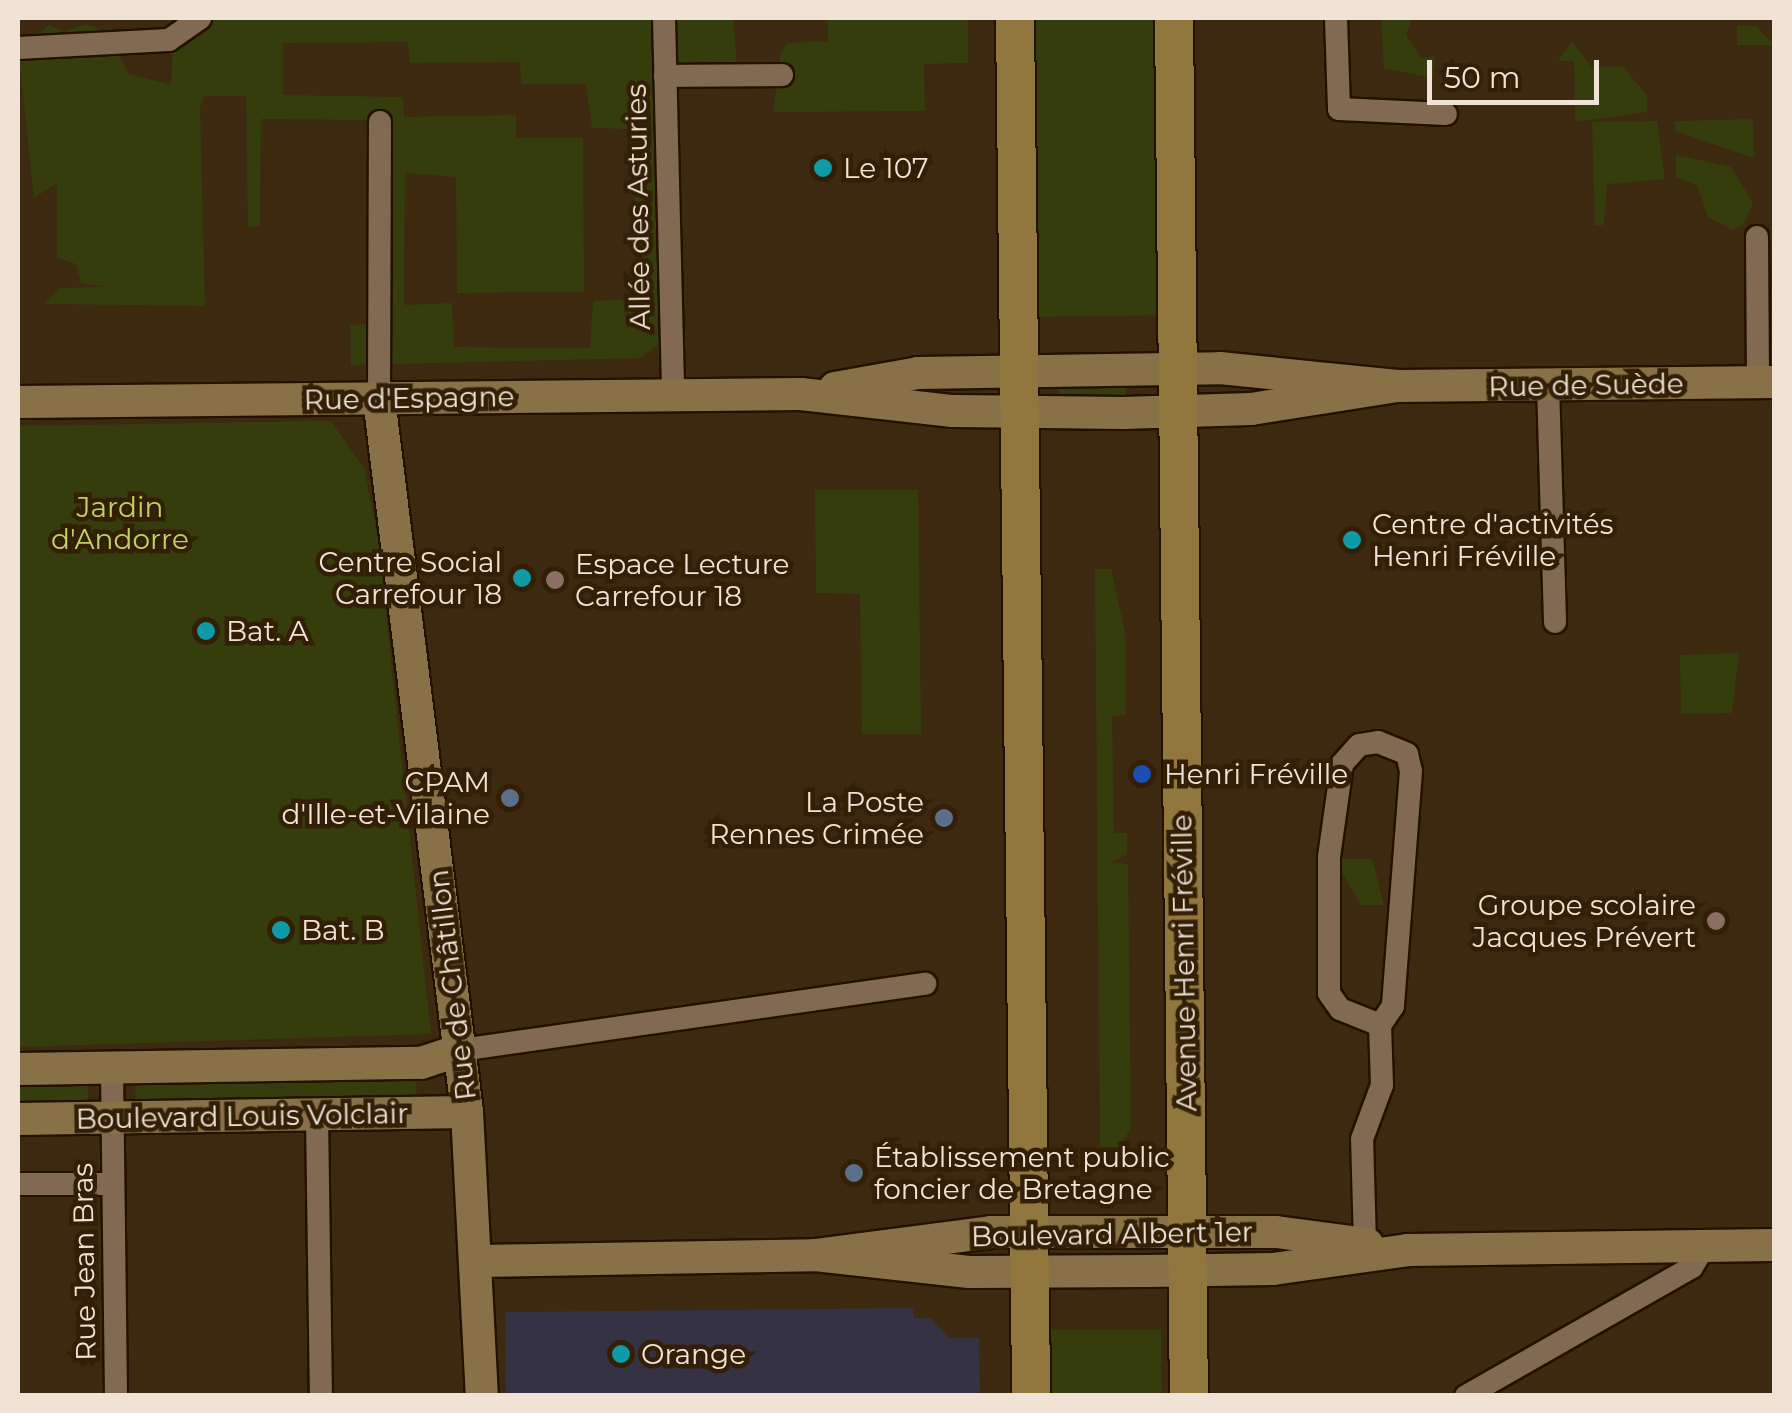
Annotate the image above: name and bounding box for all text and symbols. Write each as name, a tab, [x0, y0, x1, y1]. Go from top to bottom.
scale bar	[1432, 40, 1604, 102]
text: 50 m	[1444, 59, 1521, 96]
street label: Allée des Asturies	[619, 84, 657, 330]
place label: Le 107	[843, 151, 928, 185]
marker: Le 107	[812, 157, 834, 179]
street label: Rue de Suède	[1488, 366, 1684, 404]
street label: Rue d'Espagne	[303, 379, 515, 417]
park label: Jardin d'Andorre	[51, 490, 189, 556]
place label: Centre d'activités Henri Fréville	[1372, 507, 1613, 573]
marker: Centre d'activités Henri Fréville	[1341, 529, 1363, 551]
place label: Centre Social Carrefour 18	[319, 545, 502, 611]
place label: Espace Lecture Carrefour 18	[575, 547, 789, 613]
marker: Centre Social Carrefour 18	[511, 567, 533, 589]
marker: Espace Lecture Carrefour 18	[544, 569, 566, 591]
place label: Bat. A	[226, 614, 309, 648]
marker: Bat. A	[195, 620, 217, 642]
place label: Henri Fréville	[1164, 757, 1348, 791]
marker: Henri Fréville	[1129, 761, 1155, 787]
place label: CPAM d'Ille-et-Vilaine	[282, 765, 490, 831]
place label: La Poste Rennes Crimée	[709, 785, 924, 851]
marker: CPAM d'Ille-et-Vilaine	[499, 787, 521, 809]
marker: La Poste Rennes Crimée	[933, 807, 955, 829]
street label: Avenue Henri Fréville	[1165, 814, 1203, 1112]
street label: Rue de Châtillon	[421, 868, 483, 1102]
place label: Groupe scolaire Jacques Prévert	[1473, 888, 1696, 954]
marker: Groupe scolaire Jacques Prévert	[1705, 910, 1727, 932]
place label: Bat. B	[301, 913, 385, 947]
marker: Bat. B	[270, 919, 292, 941]
street label: Boulevard Louis Volclair	[75, 1096, 409, 1136]
place label: Établissement public foncier de Bretagne	[874, 1140, 1170, 1206]
marker: Établissement public foncier de Bretagne	[843, 1162, 865, 1184]
street label: Rue Jean Bras	[65, 1163, 103, 1361]
street label: Boulevard Albert 1er	[971, 1215, 1253, 1253]
place label: Orange	[641, 1337, 746, 1371]
marker: Orange	[610, 1343, 632, 1365]

